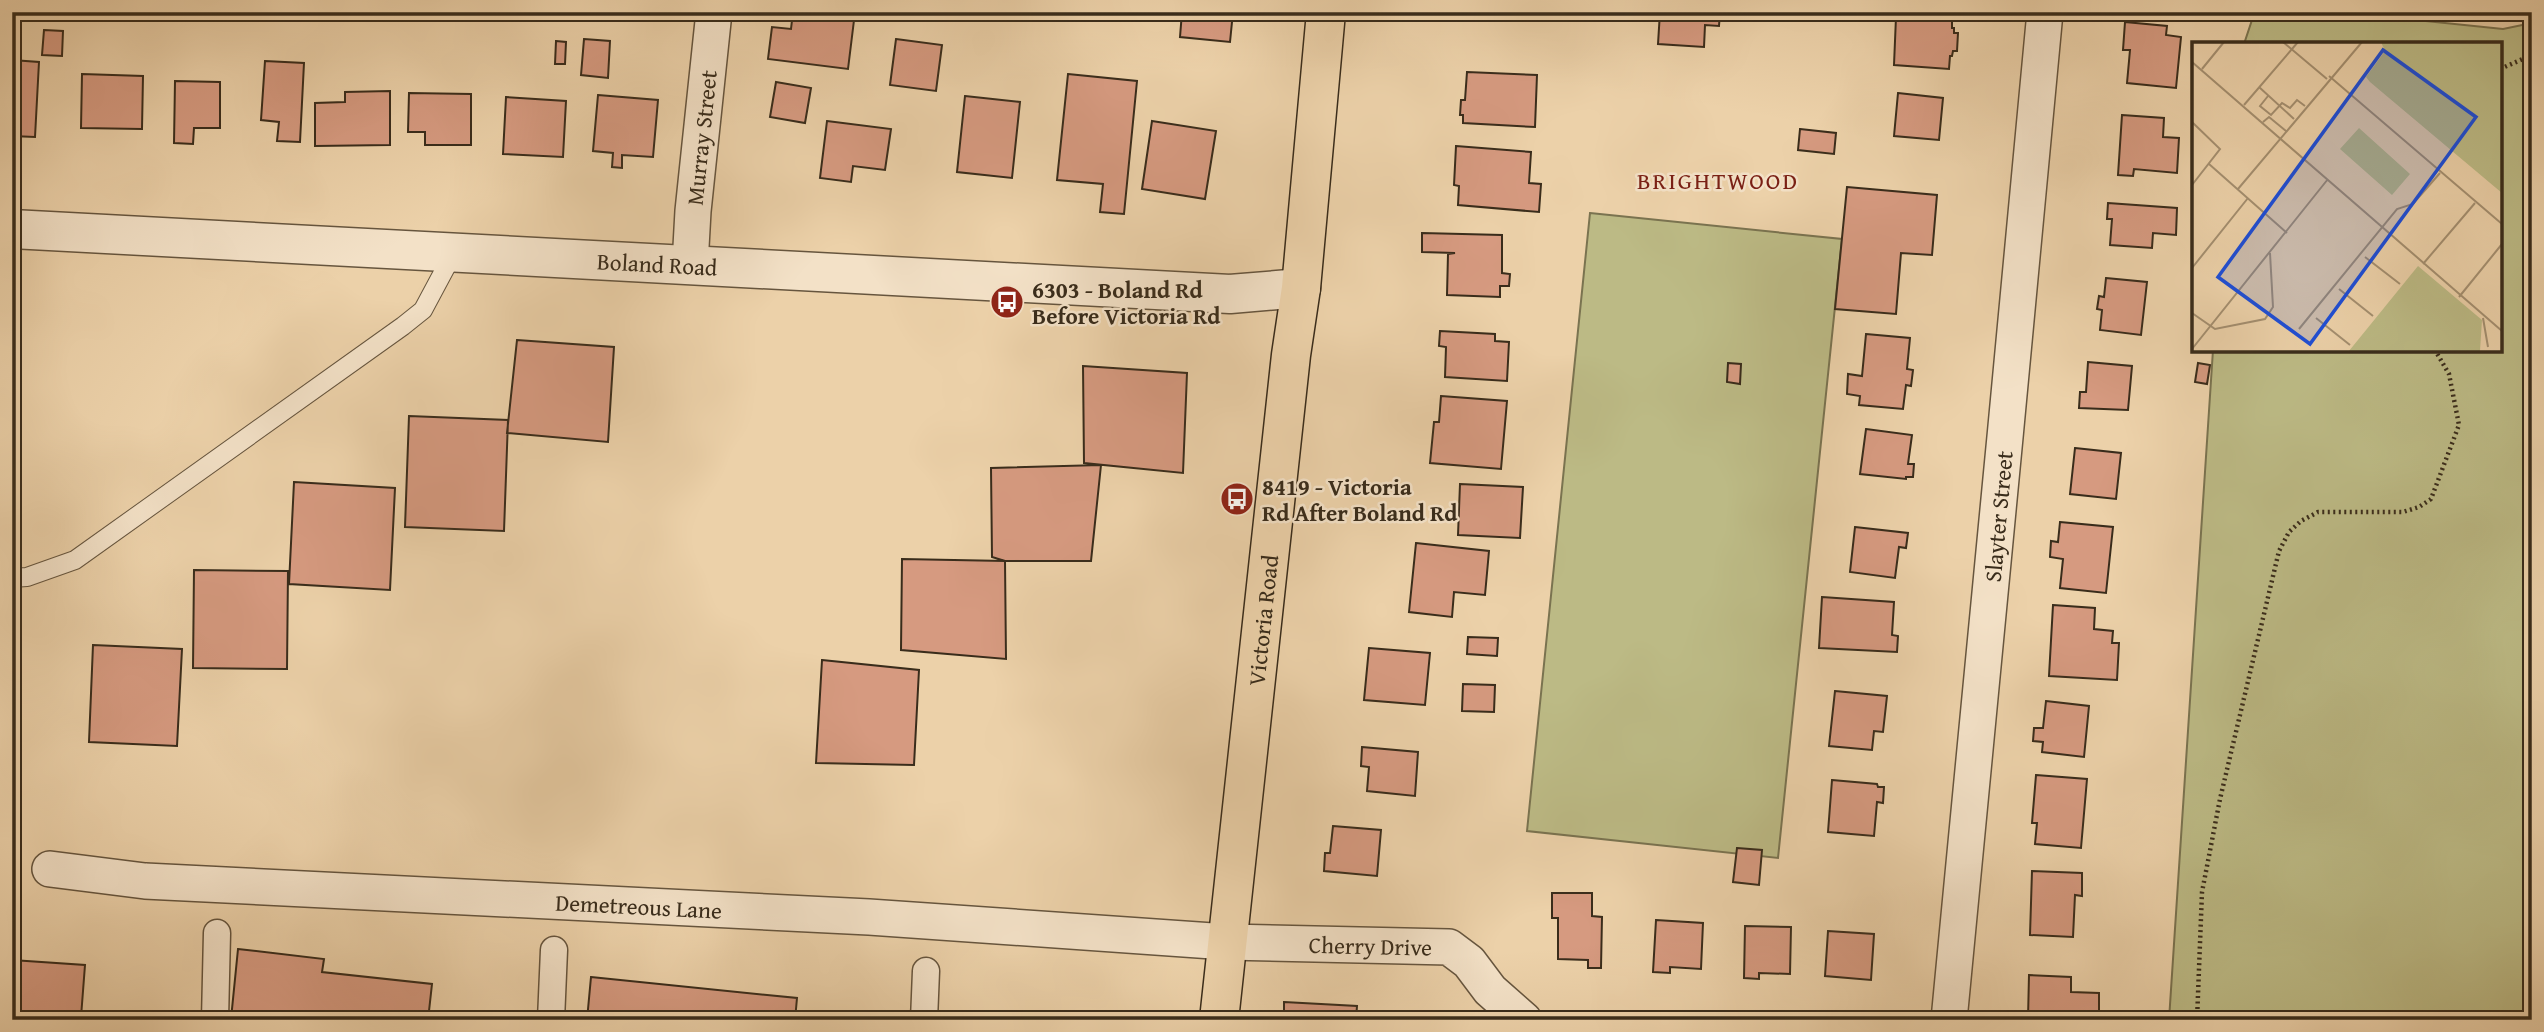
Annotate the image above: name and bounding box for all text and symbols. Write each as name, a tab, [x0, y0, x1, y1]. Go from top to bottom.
inset map	[2192, 42, 2502, 352]
street label: Murray Street	[677, 68, 724, 207]
district label: BRIGHTWOOD	[1637, 163, 1799, 198]
street label: Boland Road	[596, 244, 719, 283]
place label: 6303 - Boland Rd Before Victoria Rd	[1032, 273, 1221, 332]
bus stop icon: 6303 - Boland Rd Before Victoria Rd	[988, 283, 1026, 321]
street label: Slayter Street	[1975, 449, 2020, 583]
place label: 8419 - Victoria Rd After Boland Rd	[1262, 470, 1458, 529]
bus stop icon: 8419 - Victoria Rd After Boland Rd	[1218, 480, 1256, 518]
street label: Victoria Road	[1239, 552, 1286, 688]
street label: Demetreous Lane	[555, 885, 723, 926]
street label: Cherry Drive	[1308, 927, 1432, 963]

